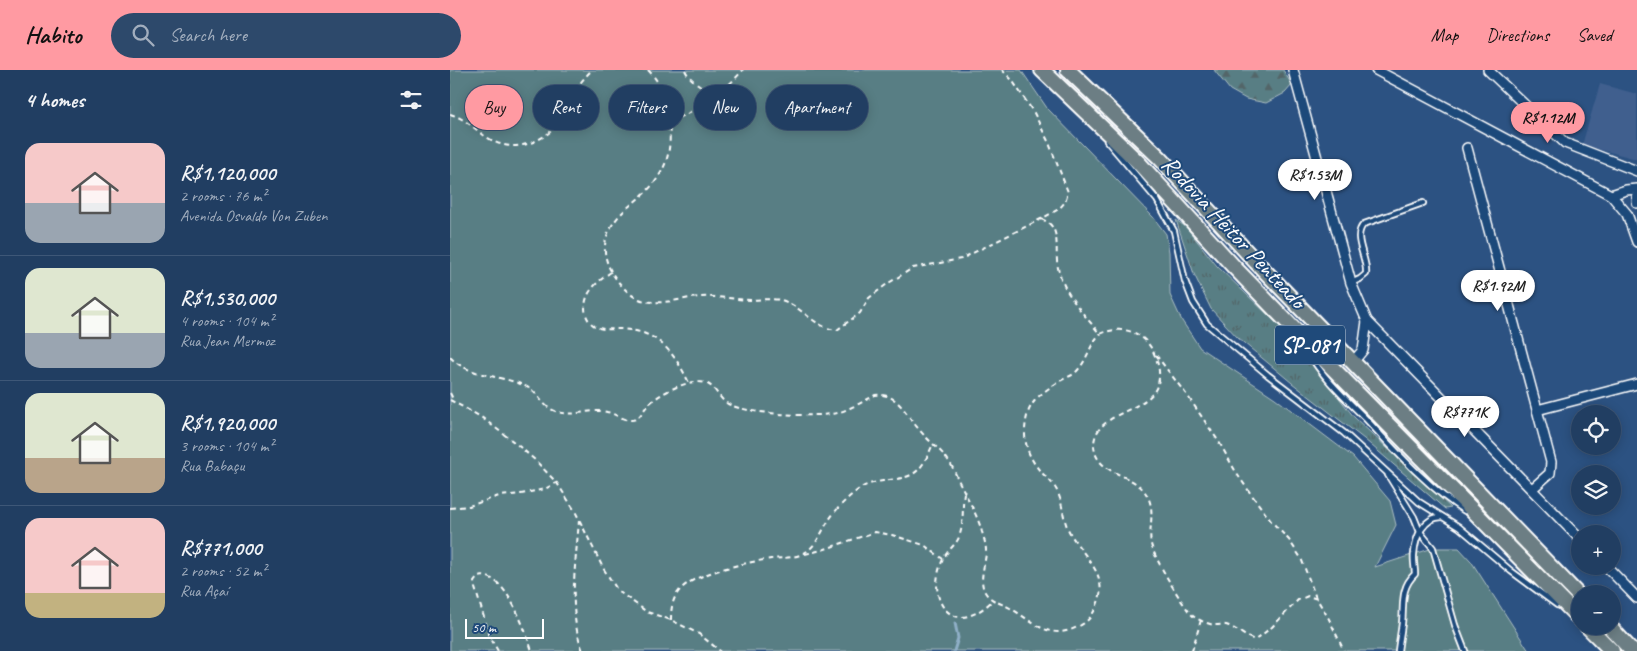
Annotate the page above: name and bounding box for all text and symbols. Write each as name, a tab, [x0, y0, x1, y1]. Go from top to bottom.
search box	[111, 13, 461, 58]
text: Habito	[25, 20, 81, 50]
icon: search	[129, 21, 157, 49]
text: Search here	[169, 23, 247, 47]
text: Map	[1431, 24, 1458, 46]
text: Directions	[1486, 24, 1549, 46]
text: Saved	[1577, 24, 1612, 46]
chip: Buy	[465, 85, 523, 130]
chip: Rent	[533, 85, 599, 130]
chip: Filters	[609, 85, 684, 130]
chip: New	[694, 85, 756, 130]
chip: Apartment	[766, 85, 868, 130]
icon: filters	[397, 86, 425, 114]
text: 4 homes	[25, 87, 84, 113]
pin: R$1.12M	[1502, 102, 1594, 144]
text: R$1.12M	[1522, 108, 1574, 128]
street label: Rodovia Heitor Penteado	[1155, 149, 1314, 317]
pin: R$1.53M	[1269, 158, 1361, 201]
text: R$1,120,000	[180, 160, 275, 186]
icon: home	[65, 163, 125, 223]
text: R$1.53M	[1289, 165, 1341, 185]
text: 2 rooms · 76 m²	[180, 186, 266, 206]
text: Avenida Osvaldo Von Zuben	[180, 206, 327, 226]
pin: R$1.92M	[1452, 270, 1544, 312]
text: R$1.92M	[1472, 276, 1524, 296]
text: R$1,530,000	[180, 285, 275, 311]
icon: home	[65, 288, 125, 348]
text: 4 rooms · 104 m²	[180, 311, 274, 331]
road number: SP-081	[1275, 326, 1345, 364]
text: Rua Jean Mermoz	[180, 331, 275, 351]
pin: R$771K	[1424, 396, 1506, 438]
text: R$771K	[1442, 402, 1488, 422]
map controls	[1571, 405, 1621, 635]
button: locate	[1571, 405, 1621, 455]
text: R$1,920,000	[180, 410, 275, 436]
icon: home	[65, 413, 125, 473]
text: 3 rooms · 104 m²	[180, 436, 274, 456]
text: Rua Babaçu	[180, 456, 244, 476]
button: layers	[1571, 465, 1621, 515]
button: +	[1571, 525, 1621, 575]
text: R$771,000	[180, 535, 262, 561]
icon: home	[65, 538, 125, 598]
text: 2 rooms · 52 m²	[180, 561, 266, 581]
text: Rua Açaí	[180, 581, 228, 601]
button: −	[1571, 585, 1621, 635]
scale bar	[465, 616, 544, 639]
text: 50 m	[472, 619, 496, 636]

